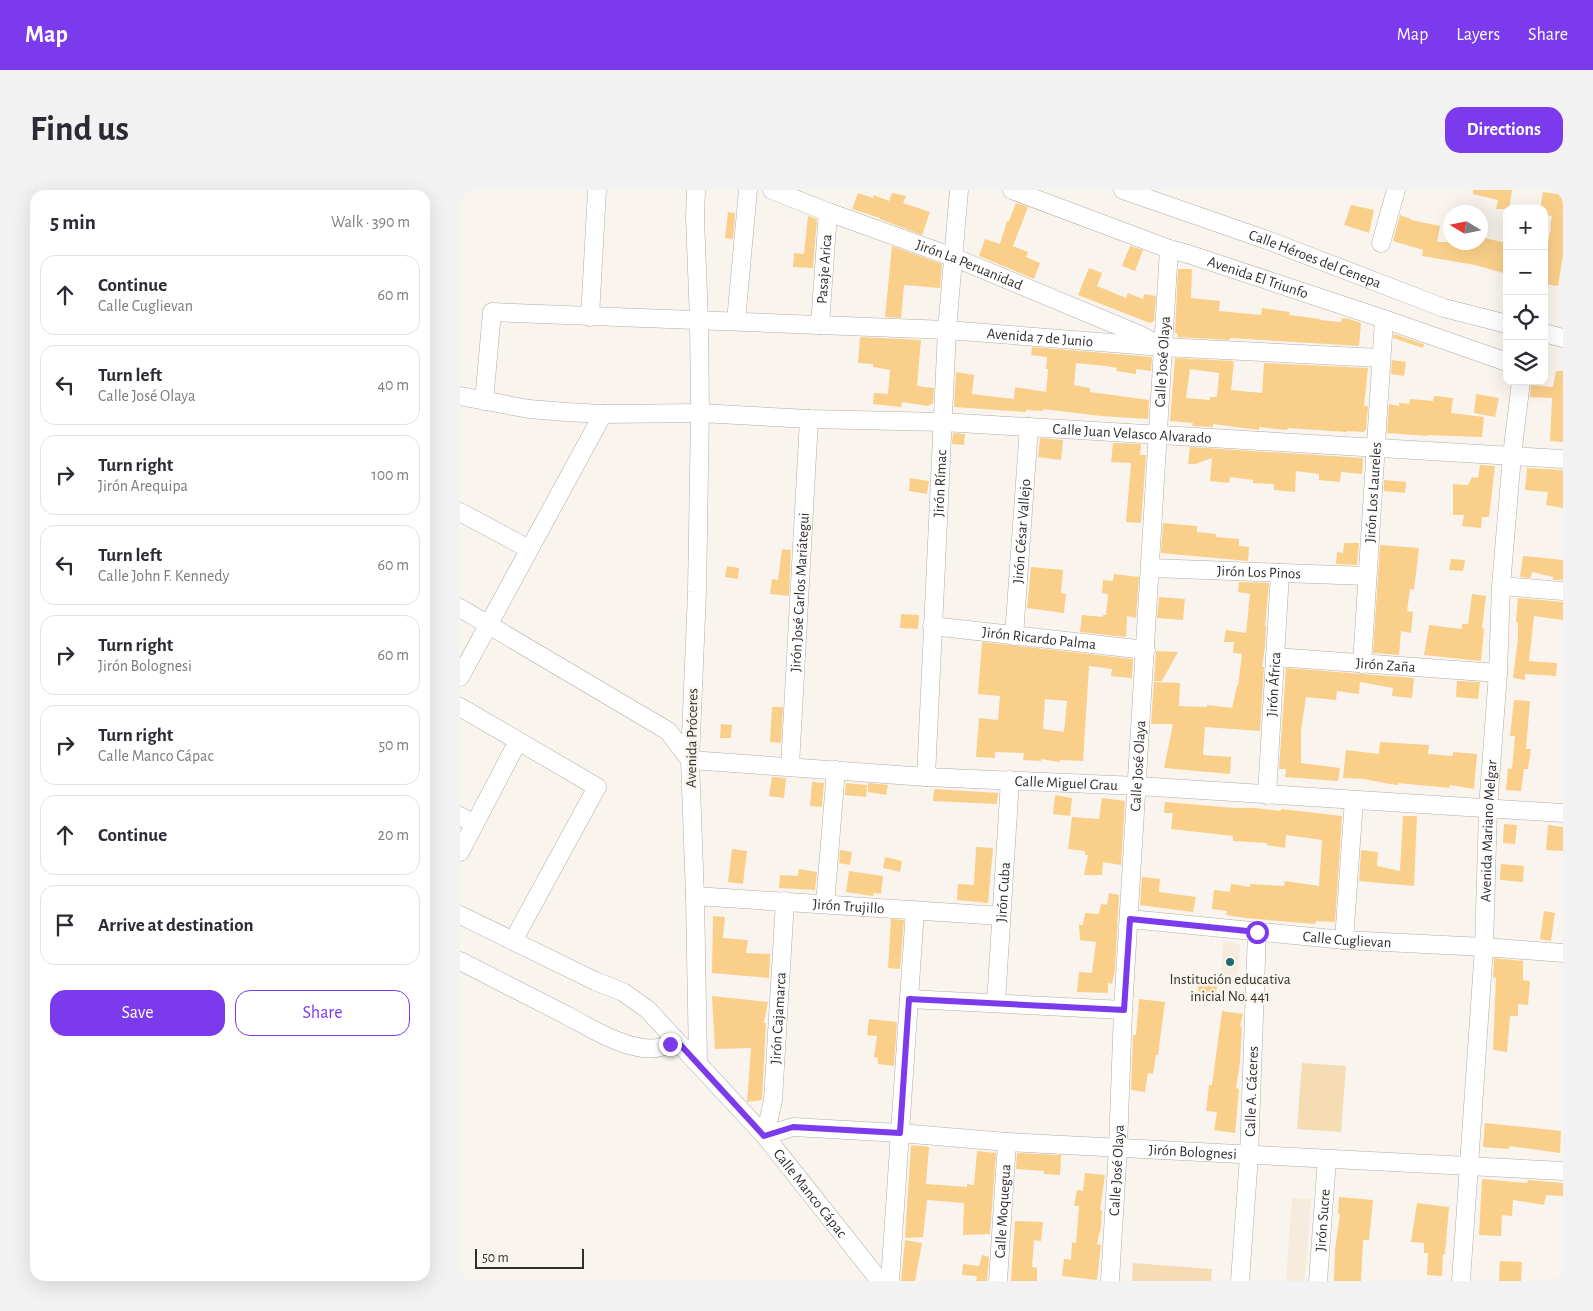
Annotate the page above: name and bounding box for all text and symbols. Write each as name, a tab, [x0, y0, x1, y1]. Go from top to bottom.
text: Map	[25, 23, 68, 47]
text: Map	[1397, 26, 1428, 44]
text: Layers	[1456, 26, 1500, 44]
text: Share	[1528, 26, 1568, 44]
button: Directions	[1445, 107, 1563, 153]
text: Find us	[30, 112, 129, 147]
north arrow	[1443, 205, 1488, 250]
map controls	[1503, 205, 1548, 385]
button: +	[1503, 205, 1548, 250]
text: 5 min	[50, 212, 96, 233]
text: Walk · 390 m	[331, 214, 410, 230]
street label: Calle Héroes del Cenepa	[1247, 227, 1383, 291]
street label: Pasaje Arica	[814, 234, 834, 305]
street label: Jirón La Peruanidad	[914, 237, 1025, 293]
button: −	[1503, 250, 1548, 295]
street label: Avenida El Triunfo	[1206, 254, 1310, 301]
text: Continue	[98, 276, 167, 295]
icon: ahead	[51, 281, 79, 309]
text: 60 m	[378, 287, 409, 303]
button: locate	[1503, 295, 1548, 340]
text: Calle Cuglievan	[98, 298, 193, 314]
street label: Calle José Olaya	[1152, 315, 1172, 408]
street label: Avenida 7 de Junio	[986, 326, 1094, 349]
button: layers	[1503, 340, 1548, 385]
text: Turn left	[98, 366, 162, 385]
icon: left	[51, 371, 79, 399]
text: 40 m	[377, 377, 409, 393]
text: Calle José Olaya	[98, 388, 195, 404]
street label: Calle Juan Velasco Alvarado	[1052, 421, 1212, 446]
street label: Jirón Los Laureles	[1362, 442, 1384, 543]
street label: Jirón Rímac	[931, 449, 949, 517]
text: Turn right	[98, 456, 173, 475]
icon: right	[51, 461, 79, 489]
text: 100 m	[371, 467, 409, 483]
text: Jirón Arequipa	[98, 478, 188, 494]
street label: Jirón César Vallejo	[1010, 478, 1033, 584]
street label: Jirón José Carlos Mariátegui	[788, 512, 811, 672]
text: Turn left	[98, 546, 162, 565]
icon: left	[51, 551, 79, 579]
text: 60 m	[378, 557, 409, 573]
street label: Jirón Los Pinos	[1217, 563, 1301, 581]
text: Calle John F. Kennedy	[98, 568, 229, 584]
street label: Jirón Ricardo Palma	[982, 624, 1097, 652]
text: Turn right	[98, 636, 173, 655]
icon: right	[51, 641, 79, 669]
text: 60 m	[378, 647, 409, 663]
street label: Jirón África	[1264, 651, 1283, 717]
street label: Jirón Zaña	[1355, 655, 1416, 675]
text: Jirón Bolognesi	[98, 658, 192, 674]
street label: Avenida Próceres	[684, 688, 700, 788]
street label: Calle José Olaya	[1128, 720, 1148, 812]
text: Turn right	[98, 726, 173, 745]
icon: right	[51, 731, 79, 759]
text: 50 m	[378, 737, 409, 753]
text: Calle Manco Cápac	[98, 748, 214, 764]
street label: Avenida Mariano Melgar	[1478, 759, 1499, 902]
street label: Calle Miguel Grau	[1014, 773, 1118, 793]
icon: ahead	[51, 821, 79, 849]
text: Continue	[98, 826, 167, 845]
text: 20 m	[378, 827, 409, 843]
street label: Jirón Cuba	[994, 861, 1012, 923]
street label: Jirón Trujillo	[812, 896, 885, 916]
icon: arrive	[51, 911, 79, 939]
text: Arrive at destination	[98, 916, 254, 935]
route start	[1246, 921, 1269, 944]
street label: Calle Cuglievan	[1302, 928, 1392, 950]
marker: Institución educativa inicial No. 441	[1224, 956, 1236, 968]
street label: Jirón Cajamarca	[768, 971, 788, 1065]
place label: Institución educativa inicial No. 441	[1169, 972, 1291, 1004]
button: Save	[50, 990, 225, 1036]
button: Share	[235, 990, 410, 1036]
route end	[659, 1033, 682, 1056]
street label: Calle A. Cáceres	[1242, 1046, 1260, 1137]
street label: Calle José Olaya	[1106, 1124, 1126, 1216]
street label: Jirón Bolognesi	[1148, 1142, 1237, 1161]
street label: Calle Manco Cápac	[771, 1146, 850, 1240]
street label: Calle Moquegua	[992, 1163, 1013, 1259]
street label: Jirón Sucre	[1313, 1188, 1332, 1252]
scale bar	[475, 1246, 584, 1269]
text: 50 m	[482, 1251, 509, 1265]

